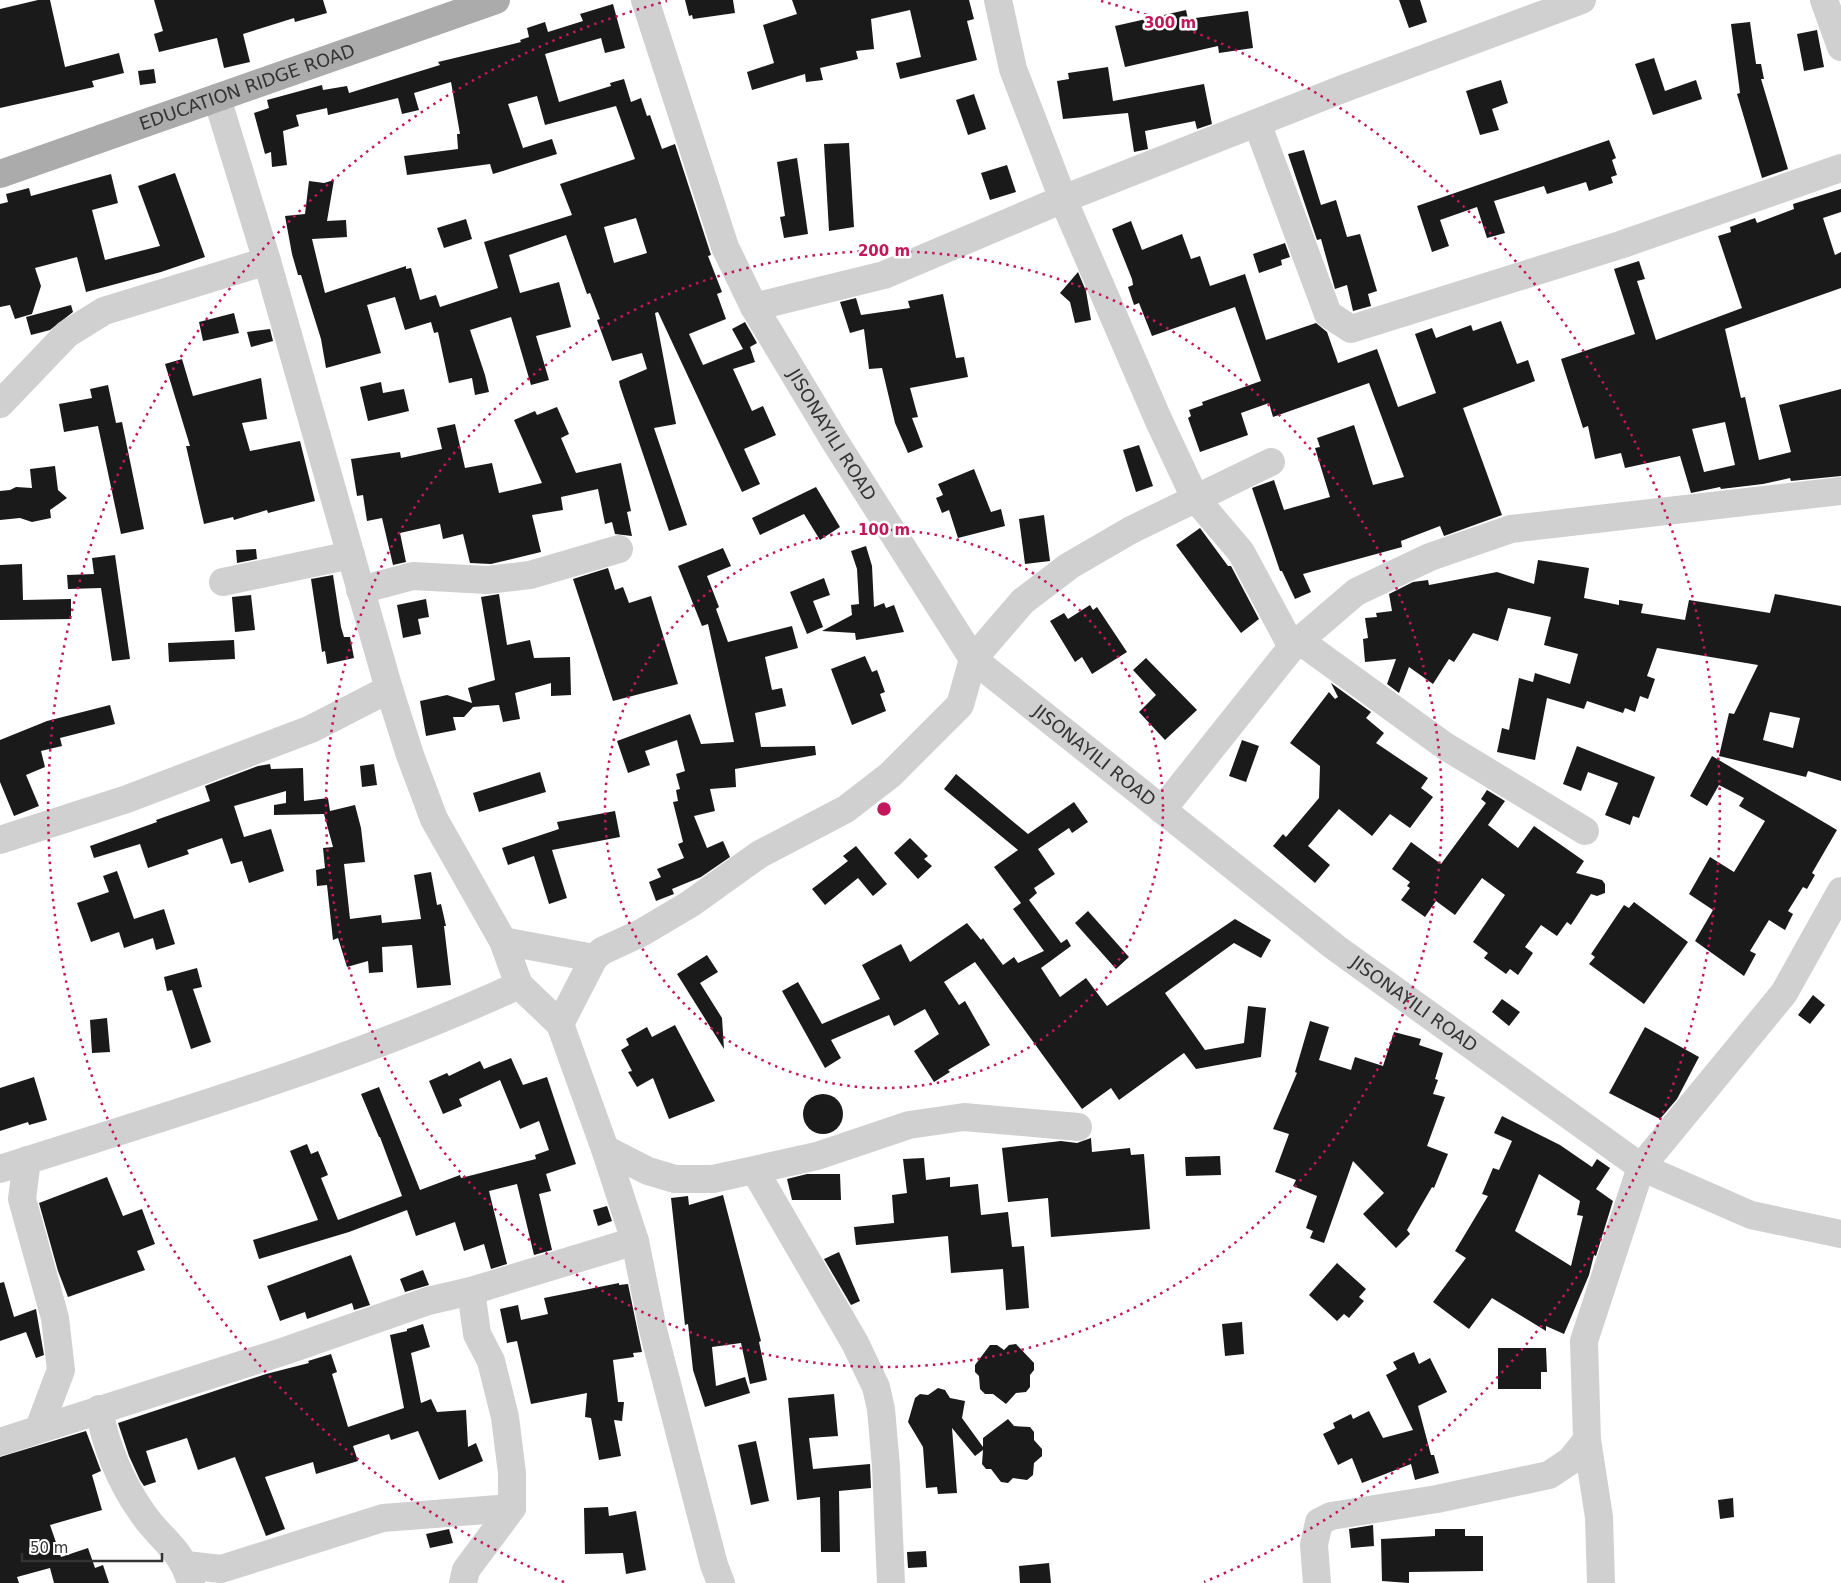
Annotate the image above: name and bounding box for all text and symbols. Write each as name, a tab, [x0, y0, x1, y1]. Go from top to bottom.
text: 300 m	[1144, 14, 1196, 32]
street label: EDUCATION RIDGE ROAD	[137, 39, 358, 134]
text: 200 m	[858, 242, 910, 260]
street label: JISONAYILI ROAD	[783, 364, 881, 504]
text: 100 m	[858, 521, 910, 539]
street label: JISONAYILI ROAD	[1028, 699, 1160, 810]
centre of rings	[875, 800, 893, 818]
street label: JISONAYILI ROAD	[1346, 951, 1482, 1056]
scale bar	[22, 1530, 162, 1562]
text: 50 m	[30, 1539, 68, 1557]

